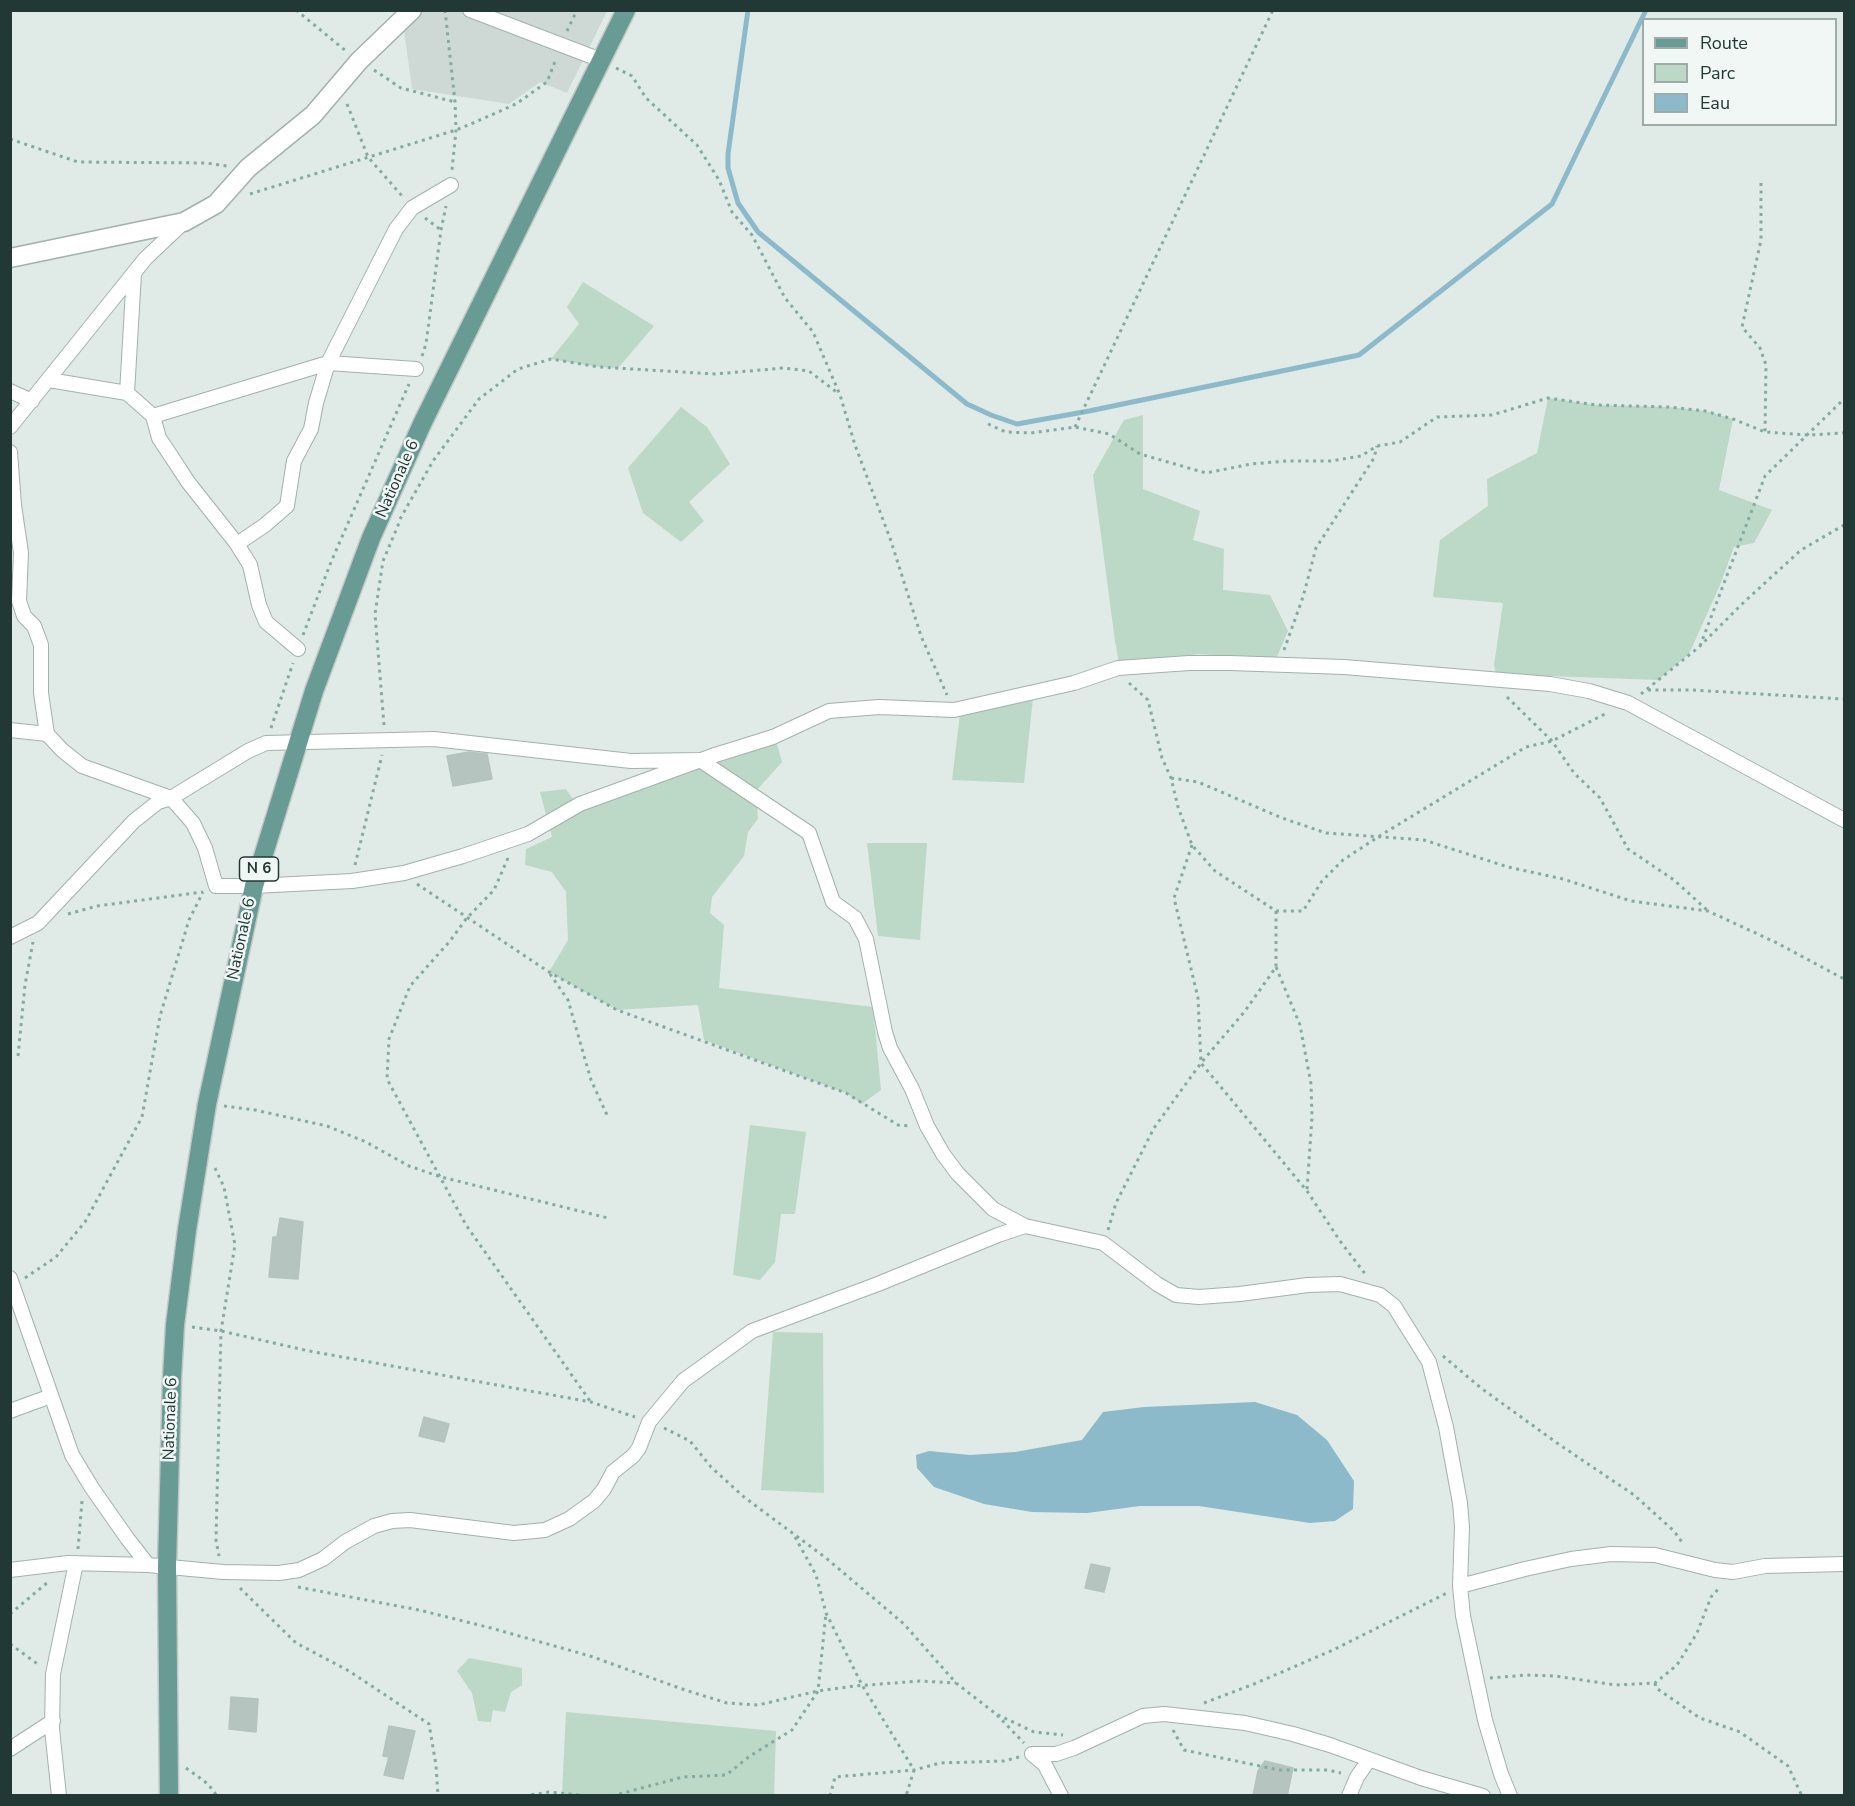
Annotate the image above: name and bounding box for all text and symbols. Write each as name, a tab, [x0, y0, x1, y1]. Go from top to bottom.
legend	[1642, 18, 1837, 126]
text: Route	[1700, 31, 1748, 55]
text: Parc	[1700, 61, 1735, 85]
text: Eau	[1700, 91, 1730, 115]
street label: Nationale 6	[372, 437, 424, 521]
road number: N 6	[240, 857, 278, 881]
street label: Nationale 6	[224, 896, 260, 982]
street label: Nationale 6	[160, 1377, 182, 1461]

